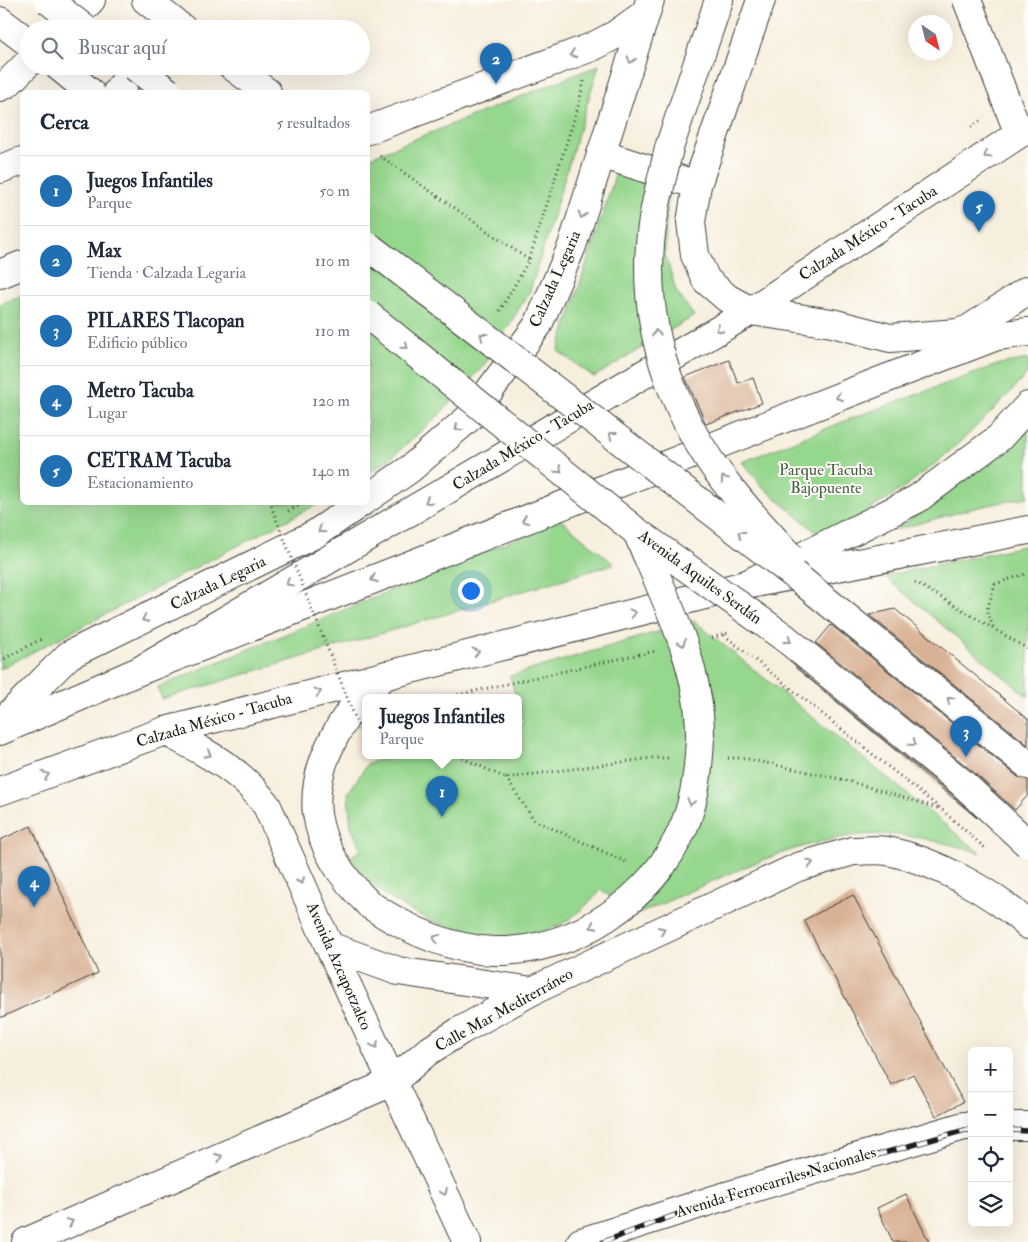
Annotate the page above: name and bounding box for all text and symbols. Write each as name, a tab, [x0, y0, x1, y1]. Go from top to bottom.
north arrow	[908, 15, 953, 60]
search box	[20, 20, 370, 75]
icon: search	[38, 34, 66, 62]
text: Buscar aquí	[78, 36, 166, 60]
pin: 2	[480, 43, 512, 84]
one-way arrow	[569, 48, 578, 58]
one-way arrow	[627, 55, 637, 63]
text: Cerca	[40, 109, 89, 136]
text: 5 resultados	[276, 113, 350, 133]
one-way arrow	[984, 148, 993, 158]
text: Juegos Infantiles	[87, 169, 213, 193]
text: 1	[53, 181, 59, 201]
text: 50 m	[319, 181, 350, 201]
street label: Calzada México - Tacuba	[795, 181, 941, 285]
pin: 5	[963, 191, 995, 232]
text: Parque	[87, 193, 132, 213]
one-way arrow	[578, 210, 588, 218]
street label: Calzada Legaria	[525, 227, 585, 331]
text: Max	[87, 239, 122, 263]
text: 2	[52, 251, 60, 271]
text: 110 m	[315, 251, 350, 271]
text: Tienda · Calzada Legaria	[87, 263, 246, 283]
text: PILARES Tlacopan	[87, 309, 245, 333]
text: 3	[53, 321, 59, 341]
text: 110 m	[315, 321, 350, 341]
one-way arrow	[716, 323, 725, 333]
one-way arrow	[651, 329, 661, 338]
text: Edificio público	[87, 333, 188, 353]
one-way arrow	[480, 333, 489, 341]
one-way arrow	[400, 340, 409, 349]
text: Metro Tacuba	[87, 379, 194, 403]
text: 4	[52, 391, 60, 411]
text: 120 m	[312, 391, 350, 411]
one-way arrow	[836, 391, 844, 401]
street label: Calzada México - Tacuba	[449, 395, 598, 495]
text: Lugar	[87, 403, 127, 423]
one-way arrow	[454, 422, 463, 431]
one-way arrow	[608, 432, 618, 441]
text: CETRAM Tacuba	[87, 449, 231, 473]
park label: Parque Tacuba Bajopuente	[779, 460, 873, 499]
text: 5	[52, 461, 60, 481]
text: 140 m	[312, 461, 350, 481]
one-way arrow	[554, 464, 563, 473]
text: Estacionamiento	[87, 473, 193, 493]
one-way arrow	[721, 475, 730, 485]
one-way arrow	[425, 494, 434, 504]
one-way arrow	[521, 514, 530, 524]
one-way arrow	[318, 523, 327, 533]
street label: Avenida Aquiles Serdán	[633, 525, 766, 629]
one-way arrow	[738, 532, 747, 540]
street label: Calzada Legaria	[167, 551, 270, 615]
one-way arrow	[370, 573, 379, 584]
one-way arrow	[285, 577, 294, 587]
your location	[458, 578, 484, 604]
one-way arrow	[629, 608, 638, 619]
one-way arrow	[141, 612, 150, 623]
one-way arrow	[782, 635, 791, 644]
one-way arrow	[676, 638, 686, 646]
one-way arrow	[471, 647, 480, 658]
one-way arrow	[314, 687, 323, 698]
street label: Calzada México - Tacuba	[134, 688, 295, 752]
popup	[362, 694, 522, 759]
one-way arrow	[947, 698, 956, 706]
text: Juegos Infantiles	[379, 705, 505, 729]
pin: 3	[950, 716, 982, 757]
text: Parque	[379, 729, 424, 749]
one-way arrow	[907, 738, 916, 746]
one-way arrow	[203, 748, 212, 758]
one-way arrow	[41, 771, 50, 781]
pin: 1	[426, 776, 458, 817]
one-way arrow	[686, 797, 697, 806]
one-way arrow	[806, 859, 814, 869]
pin: 4	[18, 866, 50, 907]
one-way arrow	[294, 876, 305, 885]
street label: Avenida Azcapotzalco	[301, 898, 376, 1034]
one-way arrow	[589, 920, 598, 930]
one-way arrow	[657, 926, 666, 937]
one-way arrow	[433, 934, 441, 944]
street label: Calle Mar Mediterráneo	[432, 964, 577, 1056]
one-way arrow	[369, 1040, 379, 1049]
map controls	[968, 1047, 1013, 1227]
button: +	[968, 1047, 1013, 1092]
button: −	[968, 1092, 1013, 1137]
button: locate	[968, 1137, 1013, 1182]
street label: Avenida Ferrocarriles Nacionales	[673, 1142, 878, 1222]
one-way arrow	[214, 1153, 223, 1164]
button: layers	[968, 1182, 1013, 1227]
one-way arrow	[437, 1187, 447, 1196]
one-way arrow	[65, 1218, 74, 1229]

